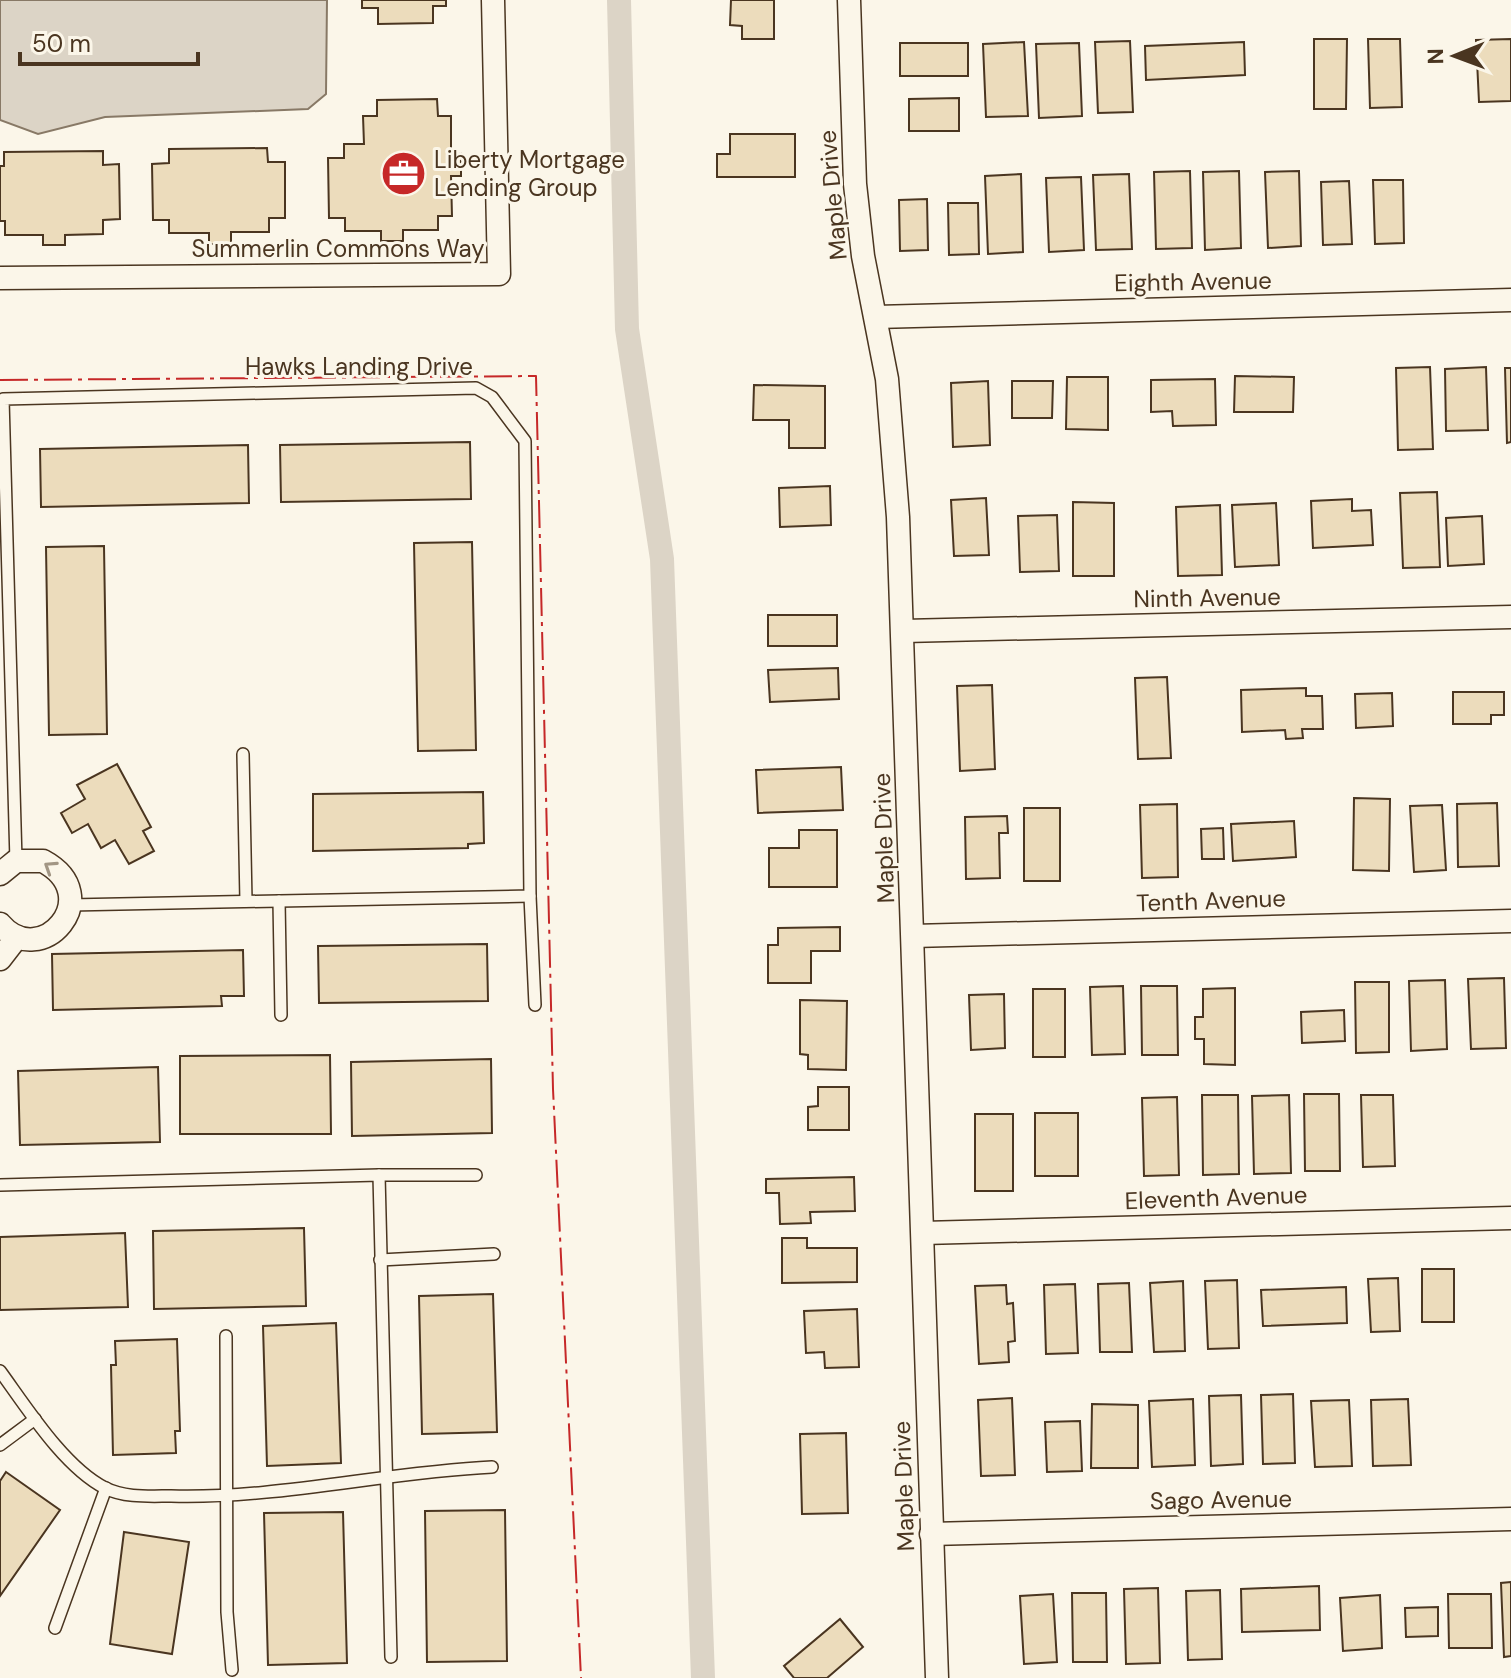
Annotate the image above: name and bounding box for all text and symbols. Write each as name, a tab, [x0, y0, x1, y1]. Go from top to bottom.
scale bar	[20, 16, 198, 66]
north arrow	[1415, 16, 1495, 96]
text: 50 m	[32, 28, 91, 59]
text: N	[1421, 48, 1450, 65]
street label: Maple Drive	[811, 129, 854, 261]
place label: Liberty Mortgage Lending Group	[434, 144, 625, 203]
office icon: Liberty Mortgage Lending Group	[379, 150, 427, 198]
street label: Summerlin Commons Way	[192, 233, 484, 264]
street label: Eighth Avenue	[1114, 265, 1272, 298]
street label: Hawks Landing Drive	[245, 351, 473, 382]
street label: Ninth Avenue	[1133, 581, 1281, 614]
street label: Maple Drive	[866, 772, 901, 904]
one-way arrow	[45, 862, 59, 877]
street label: Tenth Avenue	[1136, 882, 1286, 919]
street label: Eleventh Avenue	[1124, 1179, 1308, 1216]
street label: Maple Drive	[886, 1420, 921, 1552]
street label: Sago Avenue	[1150, 1483, 1292, 1516]

